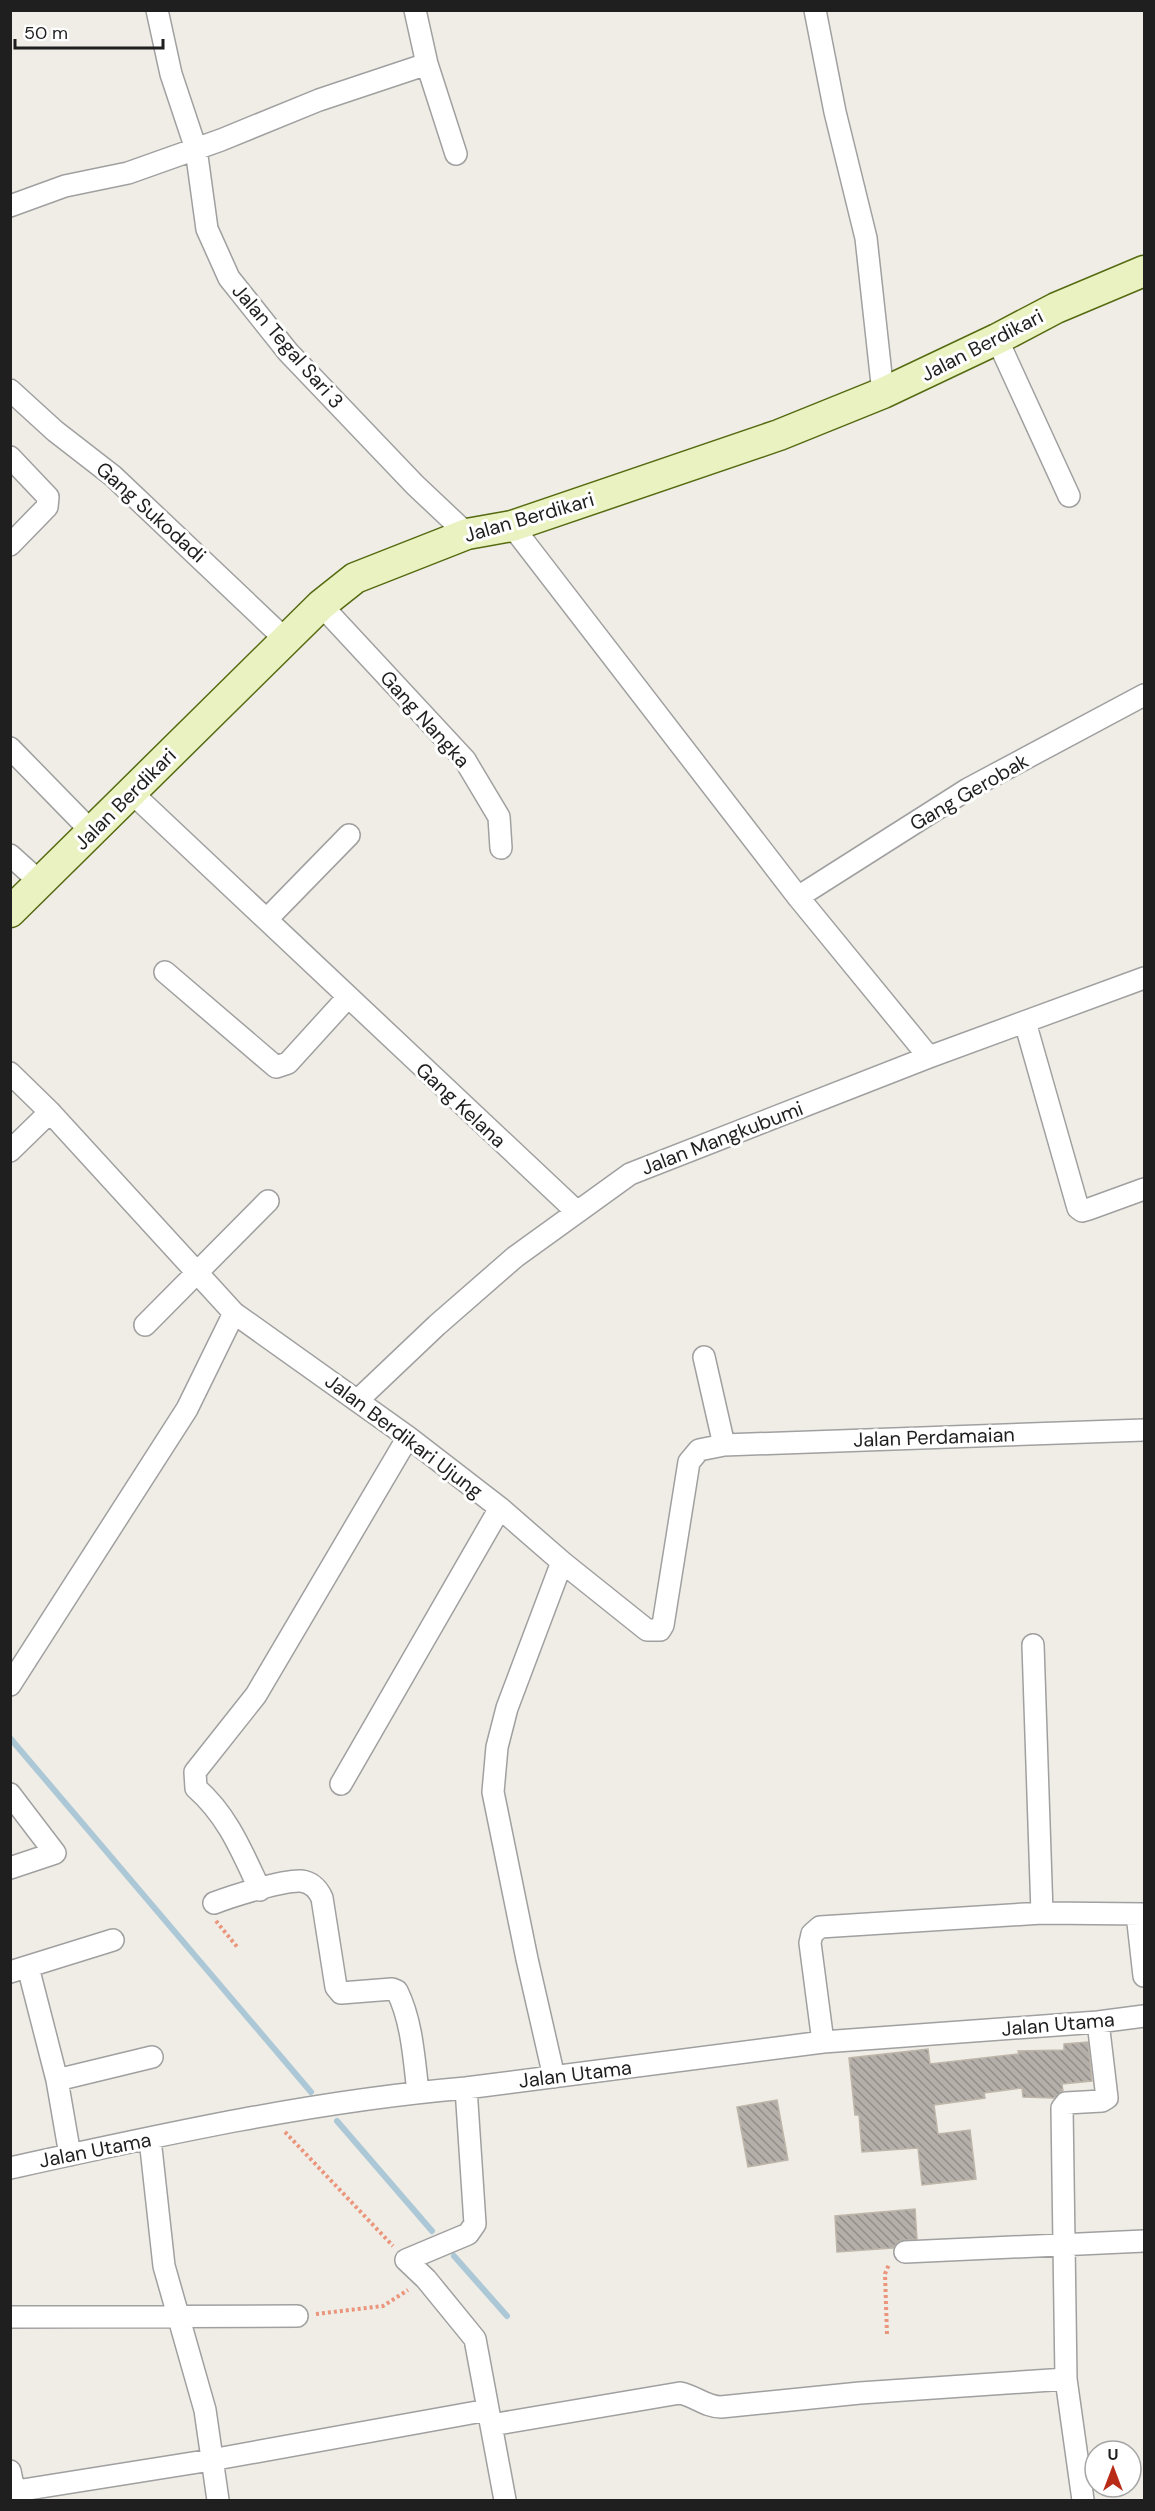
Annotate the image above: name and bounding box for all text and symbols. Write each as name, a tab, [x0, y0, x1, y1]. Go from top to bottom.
scale bar	[15, 12, 164, 50]
text: 50 m	[24, 21, 68, 45]
street label: Jalan Tegal Sari 3	[227, 278, 349, 414]
street label: Jalan Berdikari	[916, 303, 1048, 387]
street label: Gang Sukodadi	[91, 456, 211, 568]
street label: Jalan Berdikari	[461, 486, 597, 548]
street label: Gang Nangka	[374, 665, 476, 773]
street label: Jalan Berdikari	[68, 742, 182, 856]
street label: Gang Gerobak	[905, 748, 1033, 836]
street label: Gang Kelana	[410, 1057, 512, 1153]
street label: Jalan Mangkubumi	[637, 1095, 807, 1181]
street label: Jalan Berdikari Ujung	[320, 1368, 488, 1504]
street label: Jalan Perdamaian	[853, 1421, 1015, 1453]
street label: Jalan Utama	[1000, 2006, 1116, 2042]
street label: Jalan Utama	[517, 2054, 633, 2094]
street label: Jalan Utama	[37, 2126, 153, 2174]
north arrow	[1083, 2439, 1143, 2499]
text: U	[1108, 2444, 1118, 2465]

